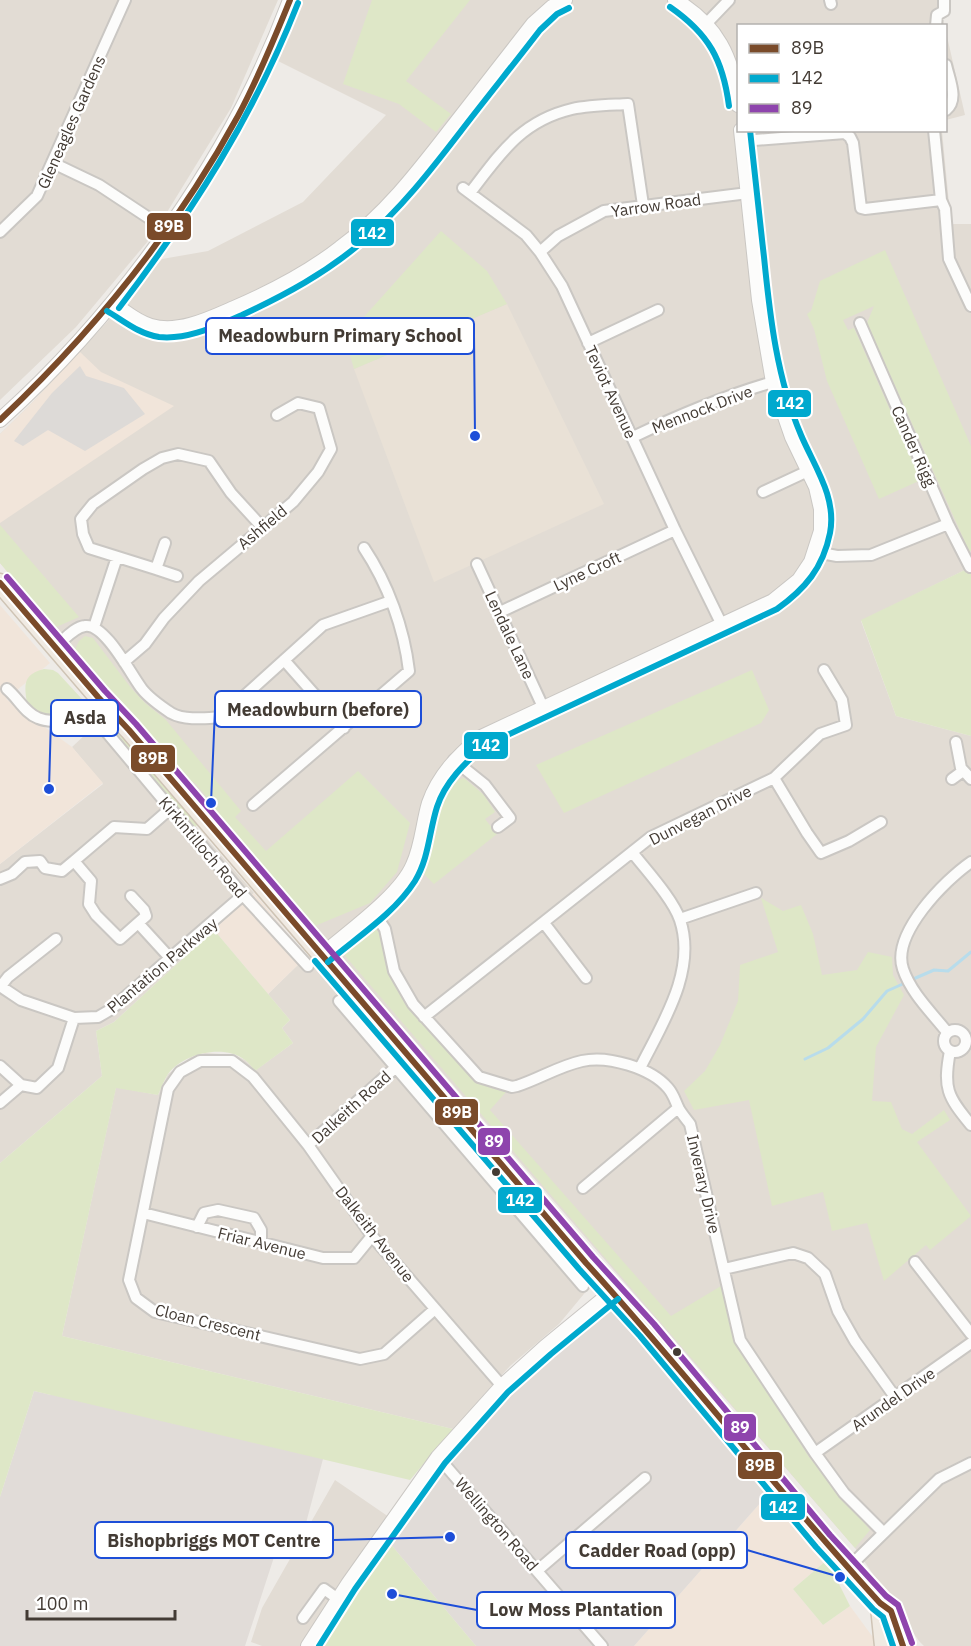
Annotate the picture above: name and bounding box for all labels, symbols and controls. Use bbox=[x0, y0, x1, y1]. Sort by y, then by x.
legend bbox=[737, 24, 947, 132]
text: 89B bbox=[791, 36, 824, 59]
street label: Gleneagles Gardens bbox=[33, 52, 109, 192]
text: 142 bbox=[791, 66, 823, 89]
text: 89 bbox=[791, 96, 813, 119]
street label: Yarrow Road bbox=[610, 189, 702, 221]
line badge: 89B bbox=[146, 212, 192, 241]
text: 89B bbox=[154, 216, 184, 236]
line badge: 142 bbox=[350, 218, 395, 247]
text: 142 bbox=[358, 223, 386, 243]
callout: Meadowburn Primary School bbox=[206, 318, 474, 354]
text: Meadowburn Primary School bbox=[218, 324, 462, 347]
street label: Teviot Avenue bbox=[581, 342, 641, 442]
street label: Mennock Drive bbox=[649, 381, 755, 437]
line badge: 142 bbox=[767, 389, 812, 418]
text: 142 bbox=[776, 393, 804, 413]
street label: Cander Rigg bbox=[887, 402, 941, 490]
street label: Ashfield bbox=[233, 500, 291, 554]
street label: Lyne Croft bbox=[550, 547, 624, 595]
street label: Lendale Lane bbox=[481, 588, 539, 682]
callout: Meadowburn (before) bbox=[215, 691, 421, 727]
text: Meadowburn (before) bbox=[227, 698, 409, 721]
callout: Asda bbox=[51, 700, 118, 736]
text: Asda bbox=[64, 706, 106, 729]
line badge: 142 bbox=[463, 731, 509, 760]
text: 142 bbox=[472, 735, 500, 755]
line badge: 89B bbox=[130, 744, 176, 773]
text: 89B bbox=[138, 748, 168, 768]
street label: Dunvegan Drive bbox=[645, 781, 755, 849]
street label: Kirkintilloch Road bbox=[155, 792, 251, 902]
street label: Plantation Parkway bbox=[103, 913, 221, 1017]
street label: Dalkeith Road bbox=[307, 1066, 395, 1148]
line badge: 89B bbox=[434, 1098, 479, 1126]
text: 89B bbox=[442, 1102, 472, 1122]
line badge: 89 bbox=[477, 1127, 511, 1156]
text: 89 bbox=[484, 1131, 504, 1151]
street label: Inverary Drive bbox=[683, 1132, 725, 1236]
unlabelled marker bbox=[490, 1166, 502, 1178]
street label: Dalkeith Avenue bbox=[331, 1182, 419, 1286]
line badge: 142 bbox=[497, 1186, 543, 1214]
text: 142 bbox=[506, 1190, 534, 1210]
street label: Friar Avenue bbox=[216, 1222, 308, 1264]
street label: Cloan Crescent bbox=[153, 1299, 263, 1345]
unlabelled marker bbox=[671, 1346, 683, 1358]
street label: Arundel Drive bbox=[847, 1363, 939, 1435]
line badge: 89 bbox=[723, 1413, 757, 1442]
text: 89 bbox=[730, 1417, 750, 1437]
line badge: 89B bbox=[737, 1451, 783, 1480]
text: 89B bbox=[745, 1455, 775, 1475]
street label: Wellington Road bbox=[451, 1473, 543, 1575]
line badge: 142 bbox=[760, 1493, 806, 1521]
text: 142 bbox=[769, 1497, 797, 1517]
callout: Bishopbriggs MOT Centre bbox=[95, 1522, 333, 1558]
text: Bishopbriggs MOT Centre bbox=[107, 1529, 321, 1552]
callout: Cadder Road (opp) bbox=[566, 1532, 747, 1568]
text: Cadder Road (opp) bbox=[578, 1539, 736, 1562]
scale bar bbox=[27, 1583, 176, 1621]
text: 100 m bbox=[36, 1592, 88, 1615]
callout: Low Moss Plantation bbox=[477, 1592, 675, 1628]
text: Low Moss Plantation bbox=[489, 1598, 663, 1621]

